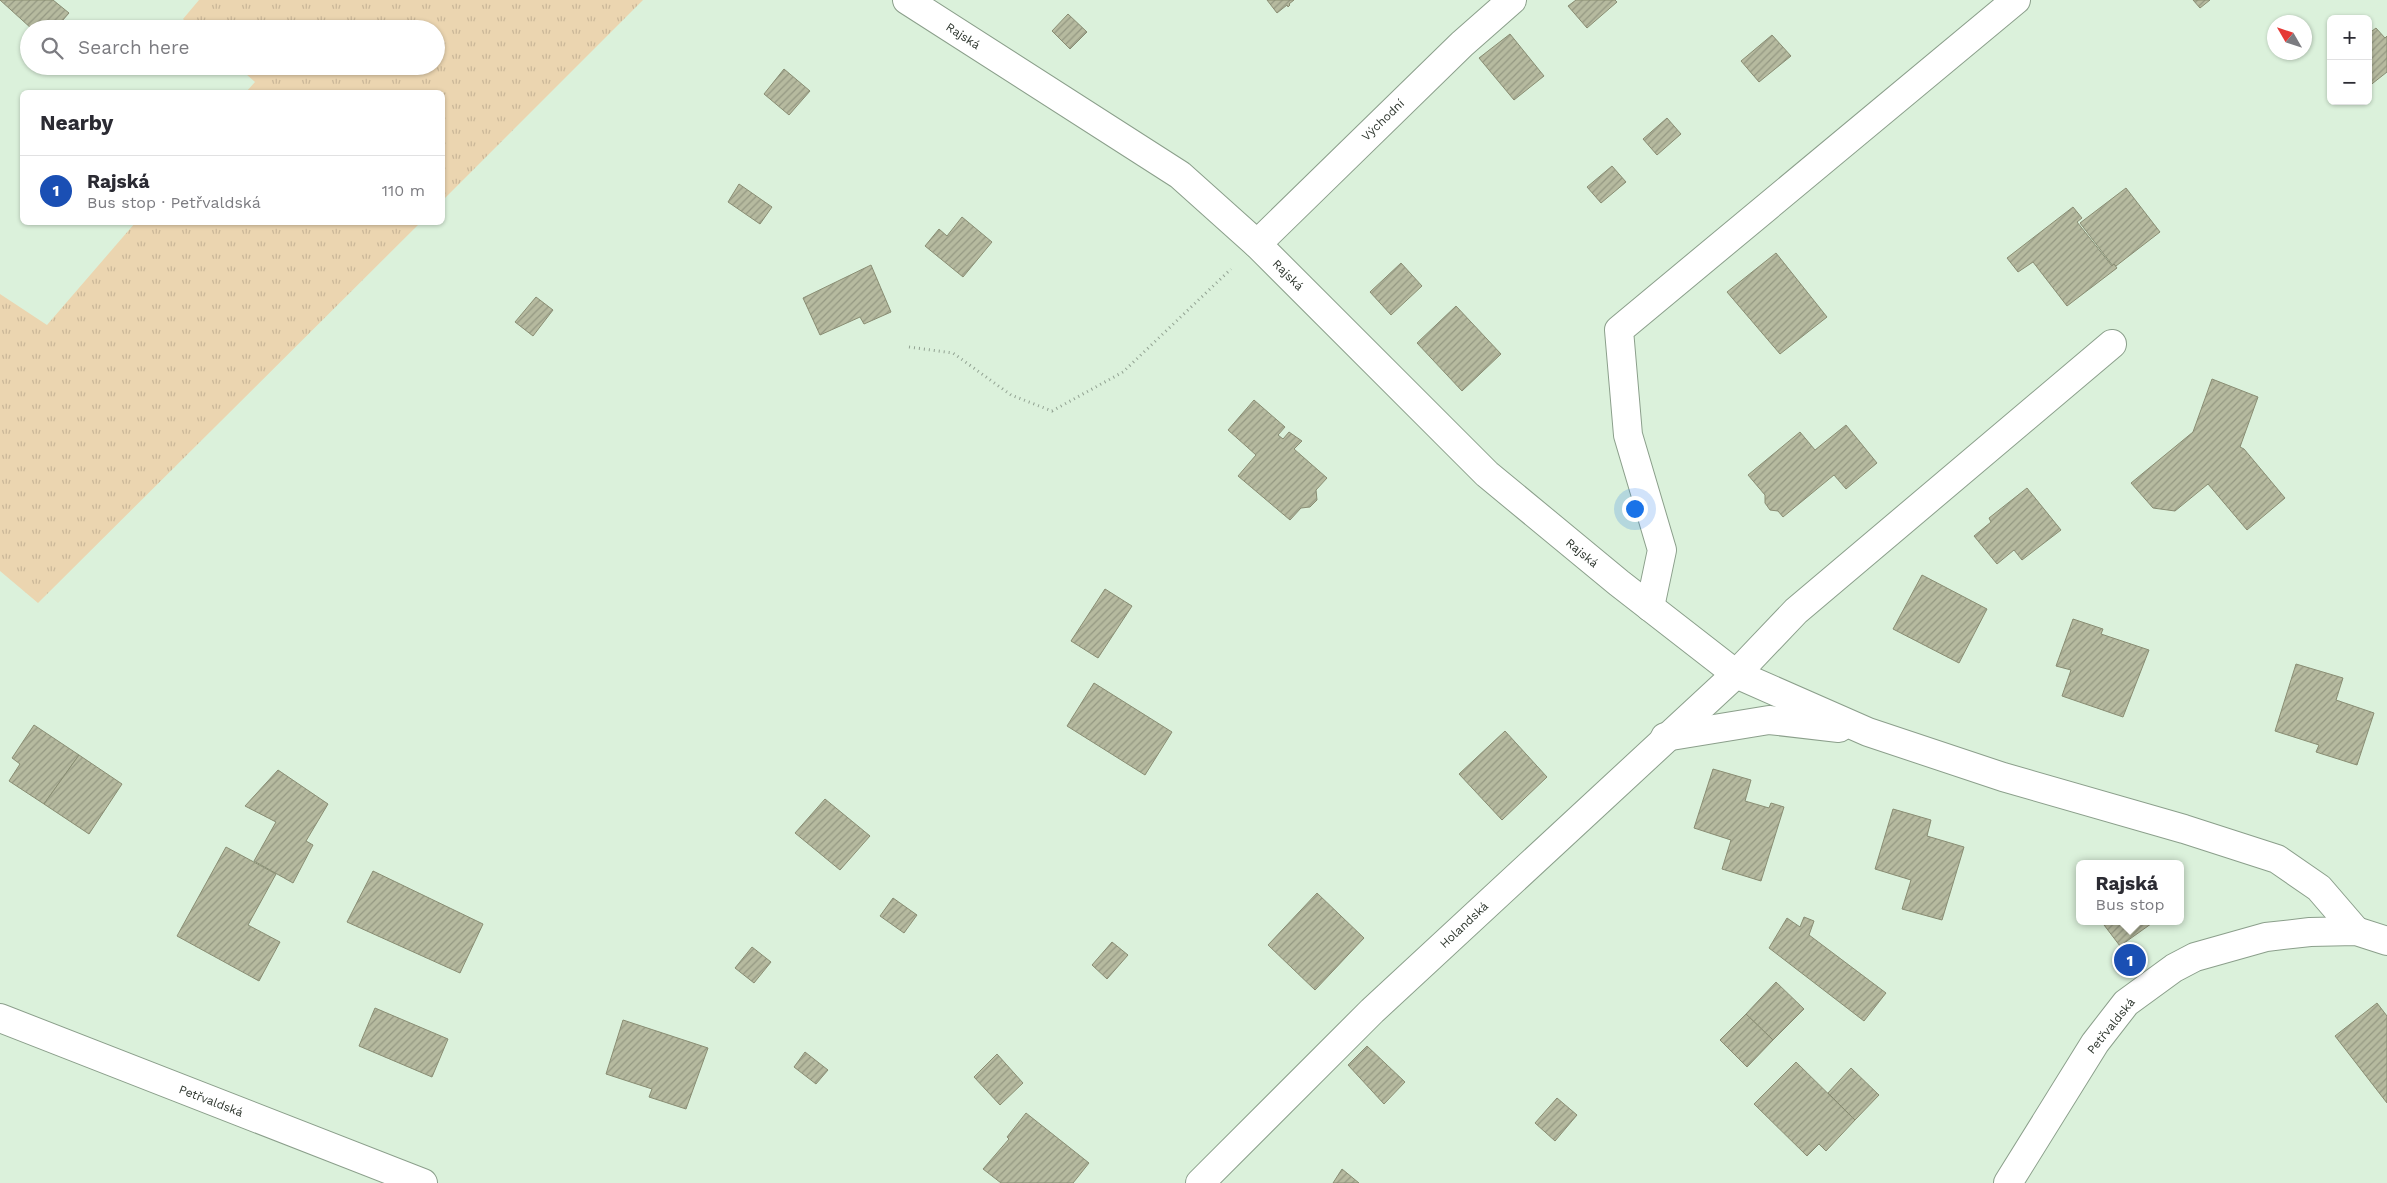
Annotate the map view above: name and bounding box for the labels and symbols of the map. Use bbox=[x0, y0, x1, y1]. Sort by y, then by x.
north arrow bbox=[2267, 15, 2312, 60]
street label: Rajská bbox=[943, 20, 983, 52]
street label: Východní bbox=[1359, 96, 1407, 144]
street label: Rajská bbox=[1270, 257, 1306, 293]
your location bbox=[1622, 496, 1648, 522]
street label: Rajská bbox=[1563, 536, 1601, 571]
street label: Holandská bbox=[1437, 899, 1491, 951]
pin: 1 bbox=[2114, 941, 2146, 979]
street label: Petřvaldská bbox=[2084, 995, 2138, 1057]
street label: Petřvaldská bbox=[177, 1082, 245, 1120]

